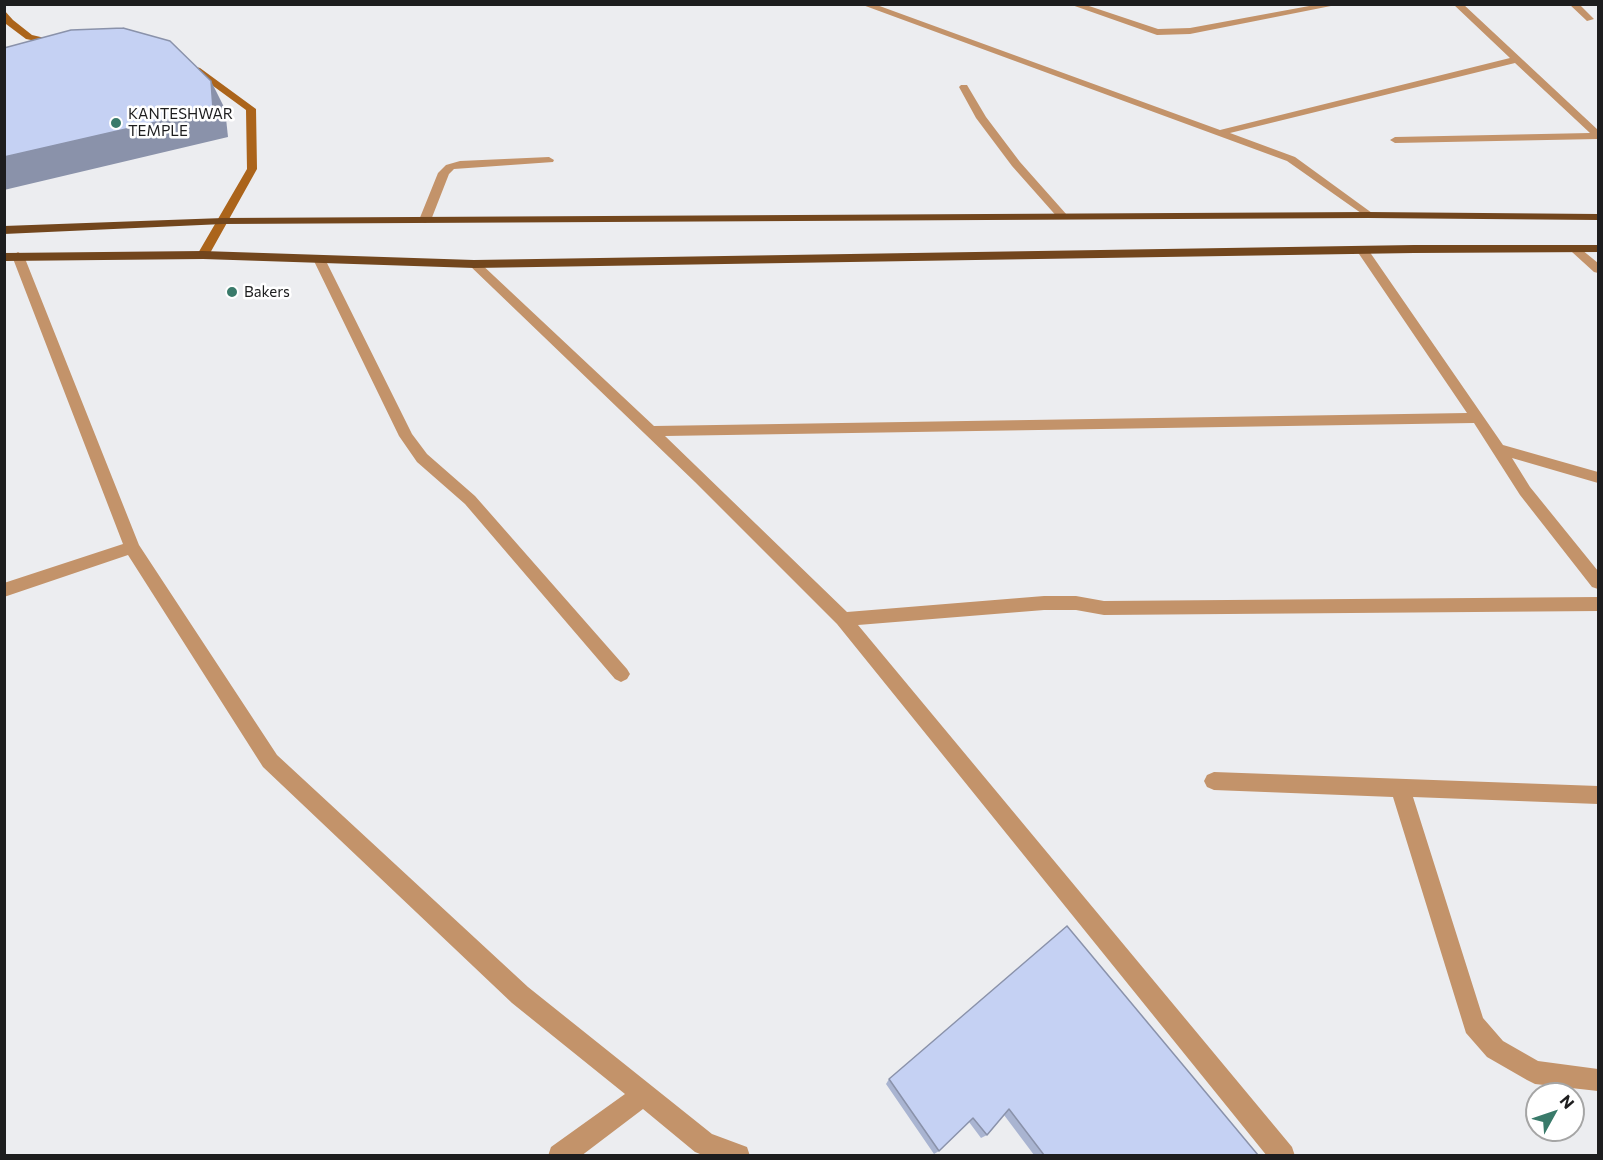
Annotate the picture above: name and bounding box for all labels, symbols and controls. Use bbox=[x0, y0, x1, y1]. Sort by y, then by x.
place label: KANTESHWAR TEMPLE bbox=[128, 105, 233, 140]
marker: KANTESHWAR TEMPLE bbox=[109, 116, 123, 130]
place label: Bakers bbox=[244, 283, 290, 301]
marker: Bakers bbox=[225, 285, 239, 299]
north arrow bbox=[1525, 1082, 1585, 1142]
text: N bbox=[1557, 1091, 1579, 1112]

